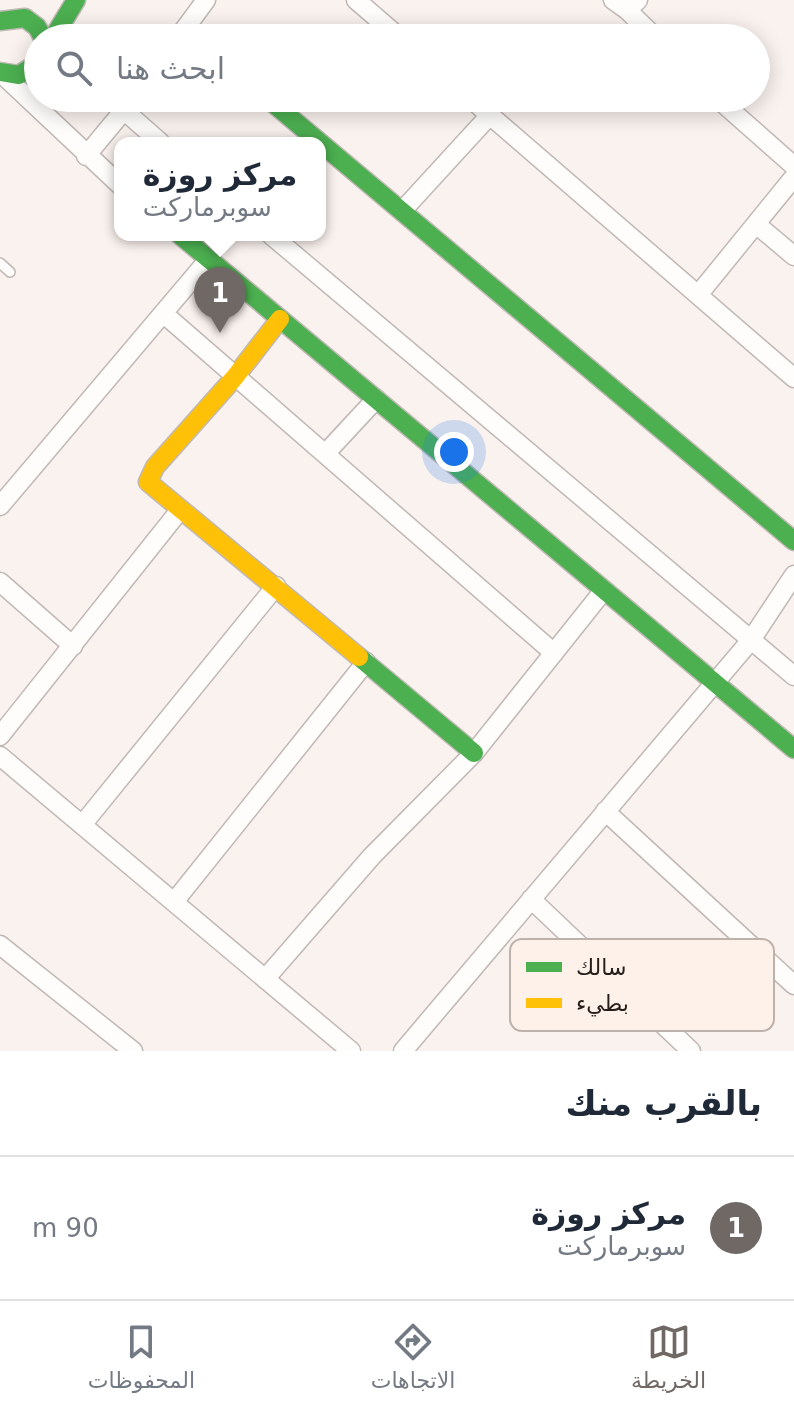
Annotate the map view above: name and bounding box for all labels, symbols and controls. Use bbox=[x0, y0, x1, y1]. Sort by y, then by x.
search box bbox=[24, 24, 770, 112]
icon: search bbox=[52, 46, 96, 90]
text: ابحث هنا bbox=[116, 51, 225, 86]
popup bbox=[114, 137, 326, 241]
text: مركز روزة bbox=[143, 157, 297, 192]
text: سوبرماركت bbox=[143, 192, 272, 222]
pin: 1 bbox=[194, 267, 246, 333]
your location bbox=[434, 432, 474, 472]
legend bbox=[510, 939, 774, 1031]
text: سالك bbox=[576, 955, 626, 980]
text: بطيء bbox=[576, 991, 629, 1017]
text: بالقرب منك bbox=[565, 1083, 762, 1123]
text: مركز روزة bbox=[531, 1196, 686, 1231]
text: 90 m bbox=[32, 1213, 99, 1243]
text: 1 bbox=[727, 1213, 745, 1243]
text: سوبرماركت bbox=[557, 1231, 686, 1261]
tab: المحفوظات bbox=[88, 1320, 195, 1393]
tab: الاتجاهات bbox=[371, 1320, 455, 1393]
tab: الخريطة bbox=[631, 1320, 706, 1393]

